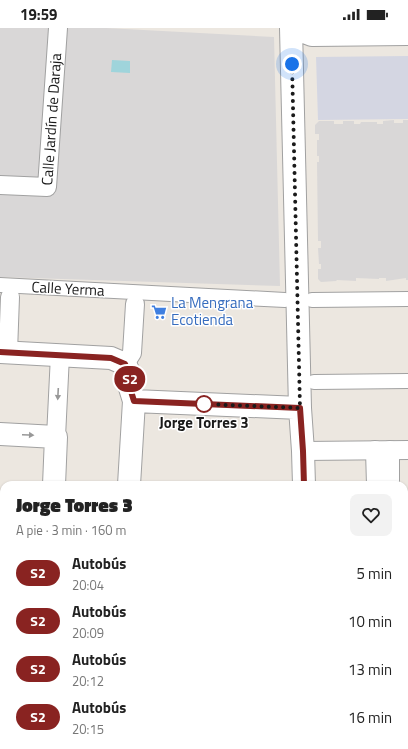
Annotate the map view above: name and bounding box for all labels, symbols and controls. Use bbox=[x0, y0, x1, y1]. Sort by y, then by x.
text: 19:59 bbox=[20, 3, 57, 26]
street label: Calle Jardín de Daraja bbox=[35, 52, 67, 186]
your location bbox=[282, 54, 302, 74]
street label: Calle Yerma bbox=[31, 275, 106, 302]
place label: La Mengrana Ecotienda bbox=[171, 291, 254, 331]
supermarket icon: La Mengrana Ecotienda bbox=[150, 303, 168, 321]
line badge: S2 bbox=[112, 366, 148, 392]
text: S2 bbox=[122, 368, 138, 389]
one-way arrow bbox=[55, 388, 62, 400]
marker: Jorge Torres 3 bbox=[195, 395, 213, 413]
place label: Jorge Torres 3 bbox=[159, 411, 249, 434]
one-way arrow bbox=[22, 432, 34, 439]
text: Jorge Torres 3 bbox=[16, 490, 133, 519]
button: heart bbox=[350, 494, 392, 536]
text: A pie · 3 min · 160 m bbox=[16, 520, 126, 540]
text: Autobús bbox=[72, 552, 126, 575]
text: S2 bbox=[30, 562, 46, 583]
text: 5 min bbox=[356, 562, 392, 585]
text: 20:04 bbox=[72, 575, 104, 595]
text: Autobús bbox=[72, 600, 126, 623]
text: S2 bbox=[30, 610, 46, 631]
text: 10 min bbox=[348, 610, 392, 633]
text: 20:09 bbox=[72, 623, 104, 643]
text: Autobús bbox=[72, 648, 126, 671]
text: S2 bbox=[30, 658, 46, 679]
text: 13 min bbox=[348, 658, 392, 681]
text: 20:12 bbox=[72, 671, 104, 691]
text: Autobús bbox=[72, 696, 126, 719]
text: S2 bbox=[30, 706, 46, 727]
text: 16 min bbox=[348, 706, 392, 729]
text: 20:15 bbox=[72, 719, 104, 739]

